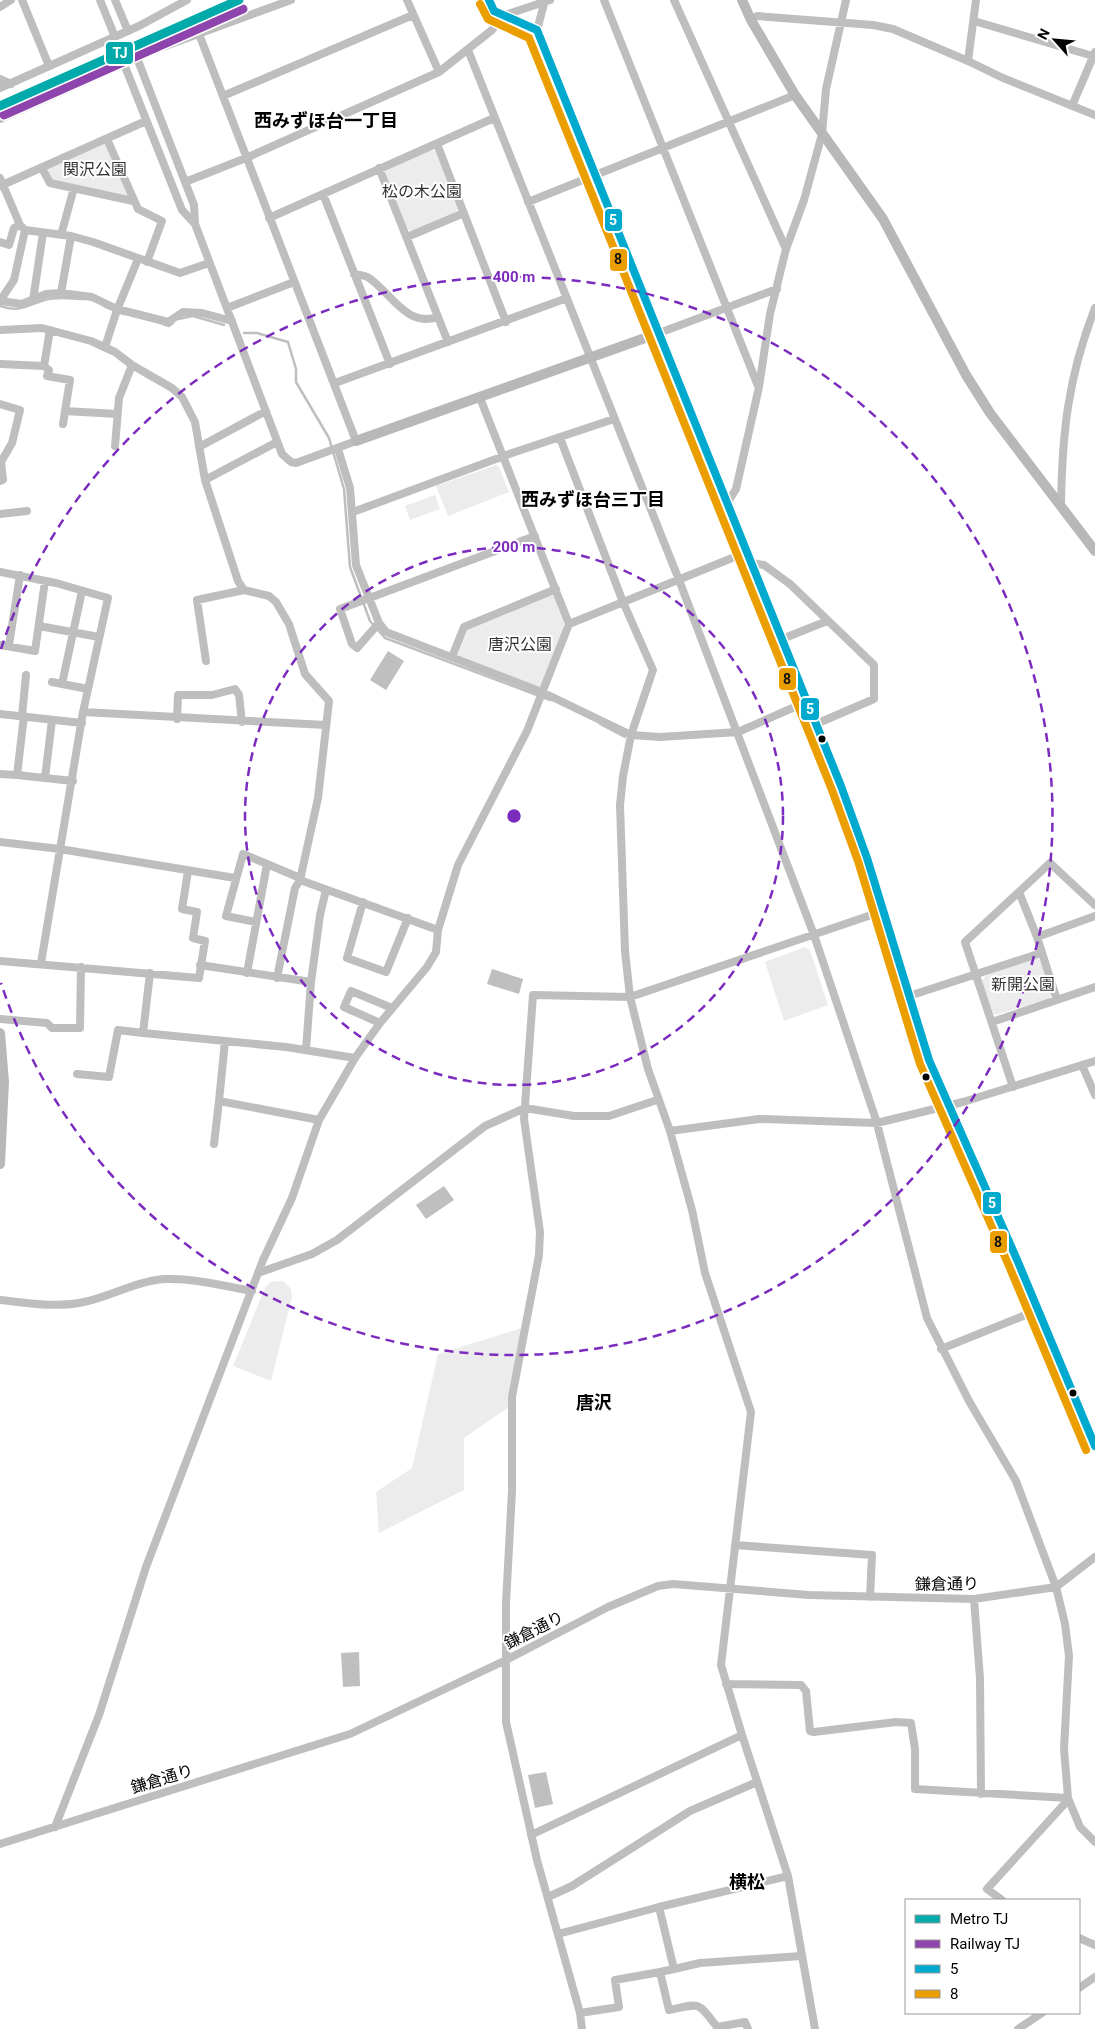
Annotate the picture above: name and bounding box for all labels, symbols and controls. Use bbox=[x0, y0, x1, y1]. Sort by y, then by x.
north arrow bbox=[1030, 15, 1080, 65]
text: N bbox=[1034, 26, 1053, 42]
line badge: TJ bbox=[105, 41, 134, 65]
text: TJ bbox=[113, 45, 127, 61]
district label: 西みずほ台一丁目 bbox=[254, 110, 398, 131]
park label: 関沢公園 bbox=[63, 160, 127, 179]
park label: 松の木公園 bbox=[382, 182, 462, 201]
line badge: 5 bbox=[604, 208, 623, 232]
text: 5 bbox=[609, 212, 617, 228]
line badge: 8 bbox=[609, 248, 628, 272]
text: 8 bbox=[614, 251, 622, 267]
text: 400 m bbox=[493, 268, 535, 286]
district label: 西みずほ台三丁目 bbox=[521, 489, 665, 510]
text: 200 m bbox=[493, 538, 535, 556]
park label: 唐沢公園 bbox=[488, 635, 552, 654]
line badge: 8 bbox=[778, 667, 797, 691]
text: 8 bbox=[783, 671, 791, 687]
line badge: 5 bbox=[800, 697, 820, 721]
text: 5 bbox=[806, 701, 814, 717]
unlabelled marker bbox=[817, 734, 827, 744]
centre of rings bbox=[505, 807, 523, 825]
park label: 新開公園 bbox=[991, 975, 1055, 994]
unlabelled marker bbox=[921, 1072, 931, 1082]
line badge: 5 bbox=[982, 1191, 1002, 1215]
text: 5 bbox=[988, 1195, 996, 1211]
line badge: 8 bbox=[989, 1230, 1008, 1254]
text: 8 bbox=[994, 1234, 1002, 1250]
unlabelled marker bbox=[1068, 1388, 1078, 1398]
district label: 唐沢 bbox=[576, 1392, 612, 1413]
street label: 鎌倉通り bbox=[915, 1574, 979, 1594]
street label: 鎌倉通り bbox=[501, 1607, 567, 1653]
street label: 鎌倉通り bbox=[129, 1761, 195, 1797]
district label: 横松 bbox=[729, 1871, 765, 1892]
legend bbox=[905, 1899, 1080, 2014]
text: Metro TJ bbox=[950, 1910, 1008, 1928]
text: Railway TJ bbox=[950, 1935, 1020, 1953]
text: 5 bbox=[950, 1960, 958, 1978]
text: 8 bbox=[950, 1985, 958, 2003]

